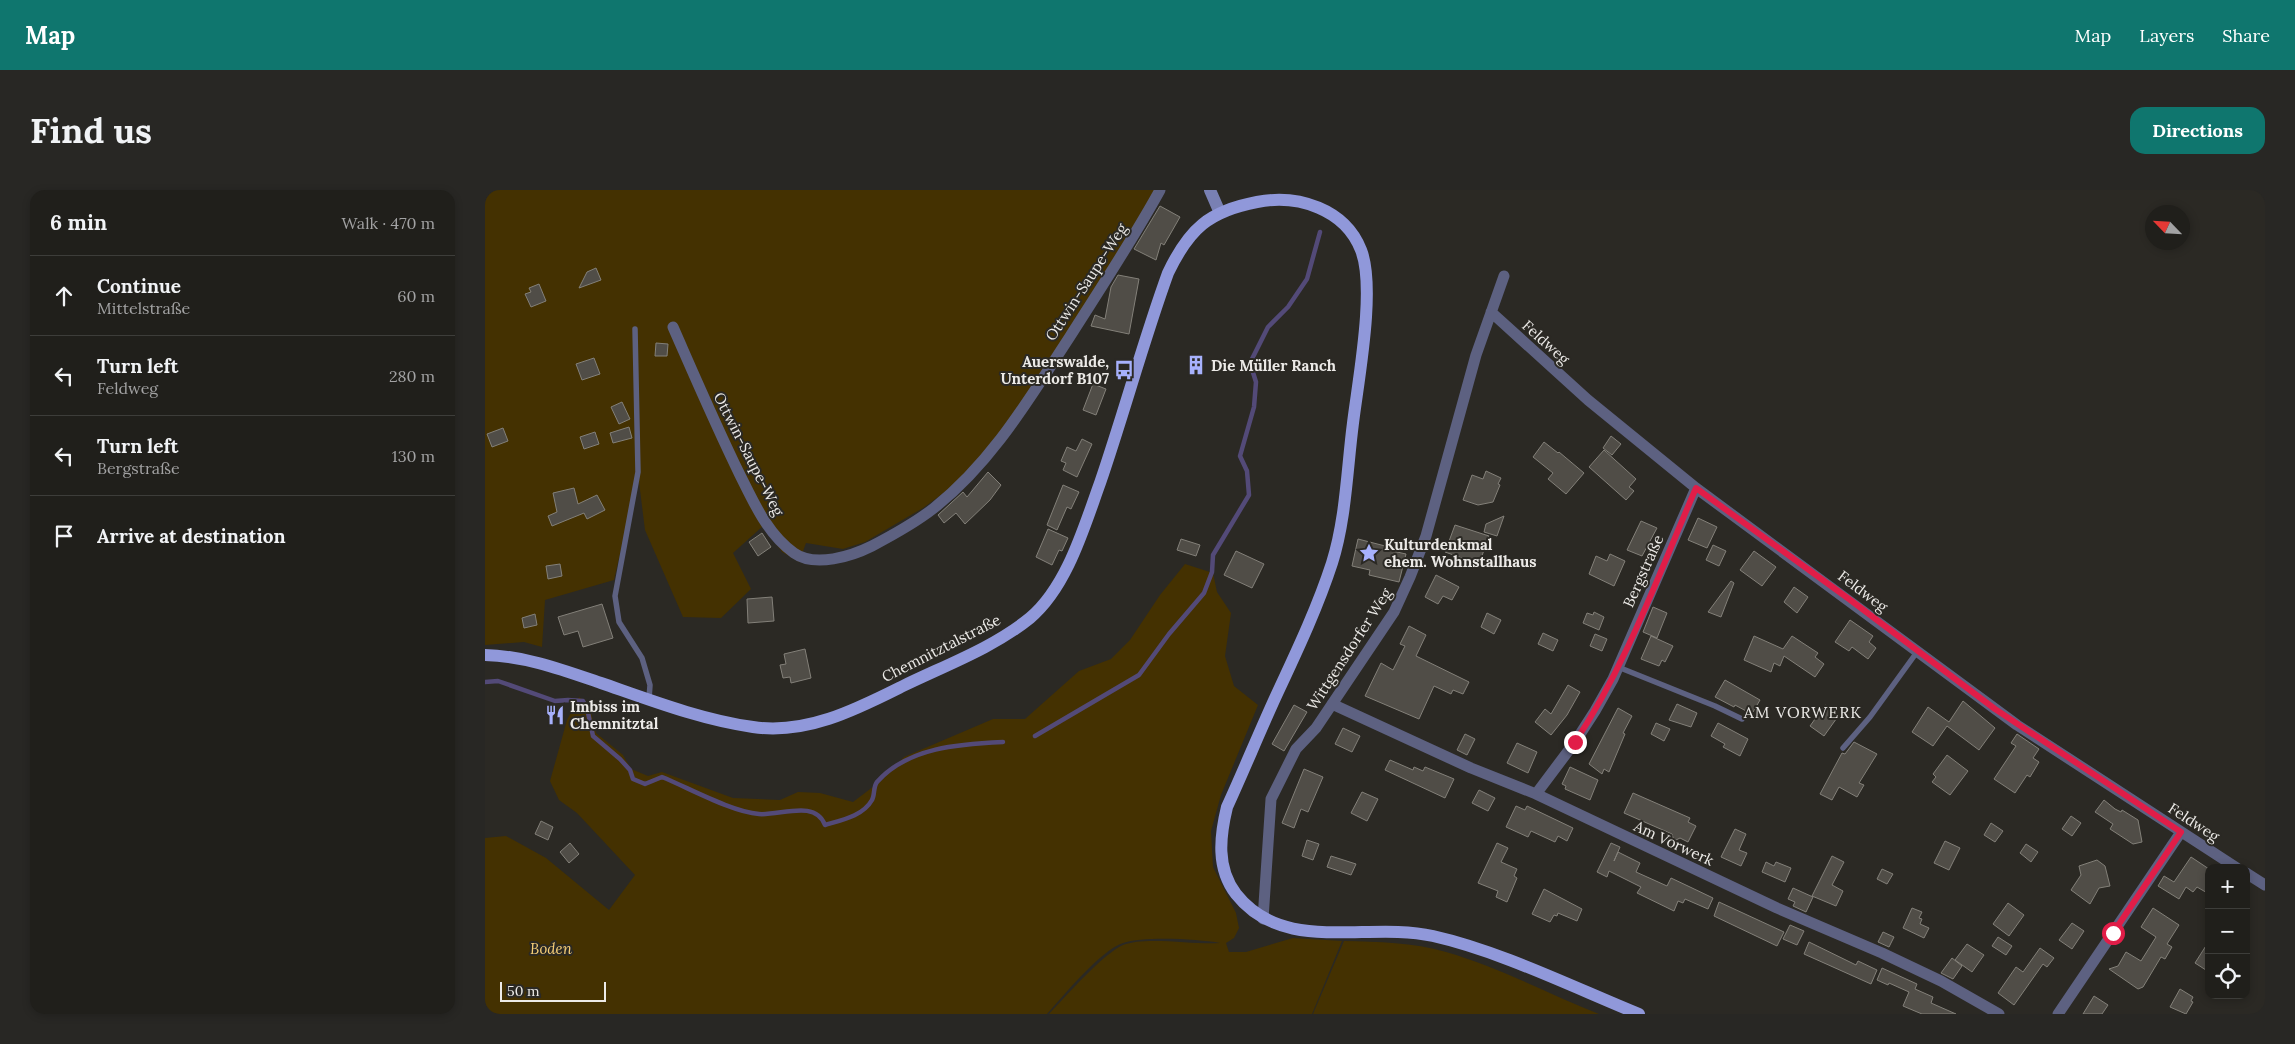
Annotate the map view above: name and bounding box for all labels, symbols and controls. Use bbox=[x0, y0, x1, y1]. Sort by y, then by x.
text: Map bbox=[25, 20, 75, 51]
text: Map bbox=[2075, 24, 2111, 47]
text: Layers bbox=[2139, 24, 2194, 47]
text: Share bbox=[2222, 24, 2270, 47]
button: Directions bbox=[2130, 107, 2265, 154]
text: Find us bbox=[30, 108, 152, 153]
north arrow bbox=[2145, 205, 2190, 250]
text: 6 min bbox=[50, 209, 107, 236]
text: Walk · 470 m bbox=[342, 213, 435, 233]
street label: Ottwin-Saupe-Weg bbox=[1041, 219, 1131, 344]
text: Continue bbox=[97, 274, 181, 298]
icon: ahead bbox=[50, 282, 78, 310]
text: 60 m bbox=[397, 286, 435, 306]
text: Mittelstraße bbox=[97, 298, 190, 318]
street label: Feldweg bbox=[1518, 316, 1574, 369]
place label: Auerswalde, Unterdorf B107 bbox=[1001, 352, 1109, 388]
text: Turn left bbox=[97, 354, 178, 378]
building icon: Die Müller Ranch bbox=[1185, 354, 1207, 376]
place label: Die Müller Ranch bbox=[1211, 356, 1337, 375]
bus stop icon: Auerswalde, Unterdorf B107 bbox=[1113, 359, 1135, 381]
icon: left bbox=[50, 362, 78, 390]
text: 280 m bbox=[389, 366, 435, 386]
text: Feldweg bbox=[97, 378, 158, 398]
street label: Ottwin-Saupe-Weg bbox=[710, 389, 789, 520]
text: Turn left bbox=[97, 434, 178, 458]
icon: left bbox=[50, 442, 78, 470]
text: 130 m bbox=[392, 446, 435, 466]
text: Bergstraße bbox=[97, 458, 180, 478]
icon: arrive bbox=[50, 522, 78, 550]
text: Arrive at destination bbox=[97, 524, 286, 548]
street label: Bergstraße bbox=[1619, 532, 1667, 610]
place label: Kulturdenkmal ehem. Wohnstallhaus bbox=[1384, 535, 1537, 571]
place icon: Kulturdenkmal ehem. Wohnstallhaus bbox=[1358, 542, 1380, 564]
street label: Feldweg bbox=[1834, 566, 1892, 616]
street label: Wittgensdorfer Weg bbox=[1302, 584, 1396, 714]
street label: Chemnitztalstraße bbox=[878, 610, 1004, 686]
place label: Imbiss im Chemnitztal bbox=[570, 697, 659, 733]
district label: AM VORWERK bbox=[1743, 702, 1862, 722]
restaurant icon: Imbiss im Chemnitztal bbox=[544, 704, 566, 726]
route end bbox=[1564, 731, 1587, 754]
street label: Feldweg bbox=[2165, 798, 2224, 846]
street label: Am Vorwerk bbox=[1630, 816, 1717, 870]
map controls bbox=[2205, 864, 2250, 999]
button: + bbox=[2205, 864, 2250, 909]
button: − bbox=[2205, 909, 2250, 954]
route start bbox=[2102, 922, 2125, 945]
park label: Boden bbox=[530, 939, 573, 958]
button: locate bbox=[2205, 954, 2250, 999]
scale bar bbox=[500, 979, 606, 1002]
text: 50 m bbox=[507, 982, 540, 1000]

